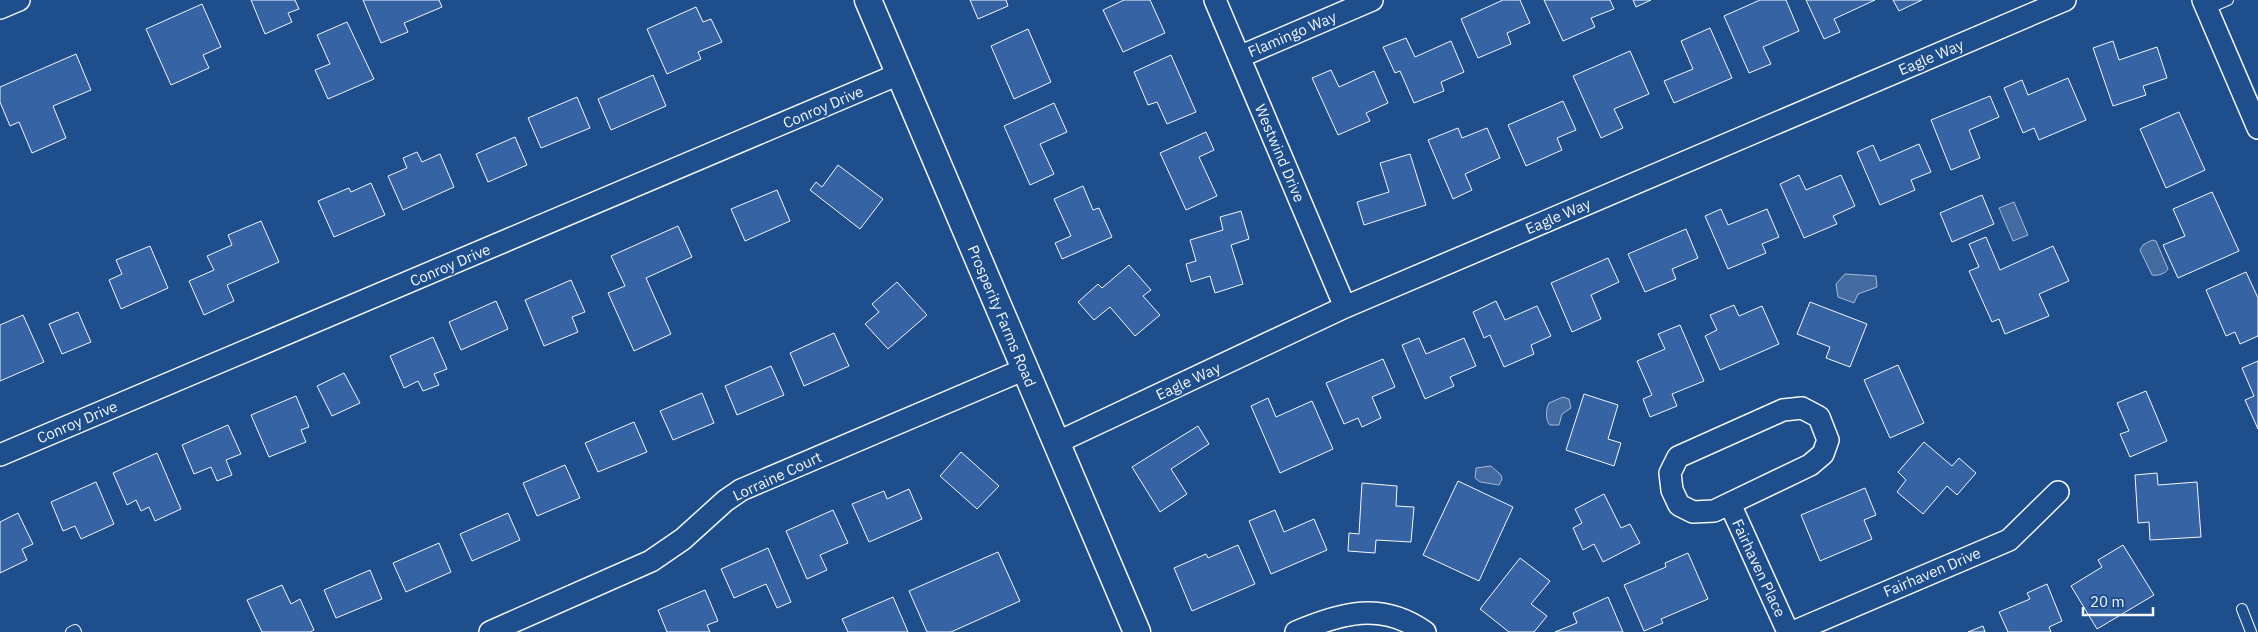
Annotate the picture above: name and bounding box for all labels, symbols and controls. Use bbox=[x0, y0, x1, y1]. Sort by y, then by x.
street label: Flamingo Way bbox=[1245, 7, 1340, 61]
street label: Eagle Way bbox=[1895, 35, 1967, 79]
street label: Conroy Drive bbox=[780, 81, 866, 133]
street label: Westwind Drive bbox=[1251, 101, 1309, 205]
street label: Eagle Way bbox=[1522, 194, 1594, 238]
street label: Conroy Drive bbox=[407, 239, 493, 291]
street label: Prosperity Farms Road bbox=[964, 242, 1040, 390]
street label: Eagle Way bbox=[1153, 358, 1224, 404]
street label: Conroy Drive bbox=[34, 396, 120, 448]
street label: Lorraine Court bbox=[730, 447, 824, 505]
street label: Fairhaven Place bbox=[1728, 516, 1790, 620]
street label: Fairhaven Drive bbox=[1880, 543, 1984, 601]
scale bar bbox=[2083, 584, 2153, 616]
text: 20 m bbox=[2090, 592, 2125, 611]

